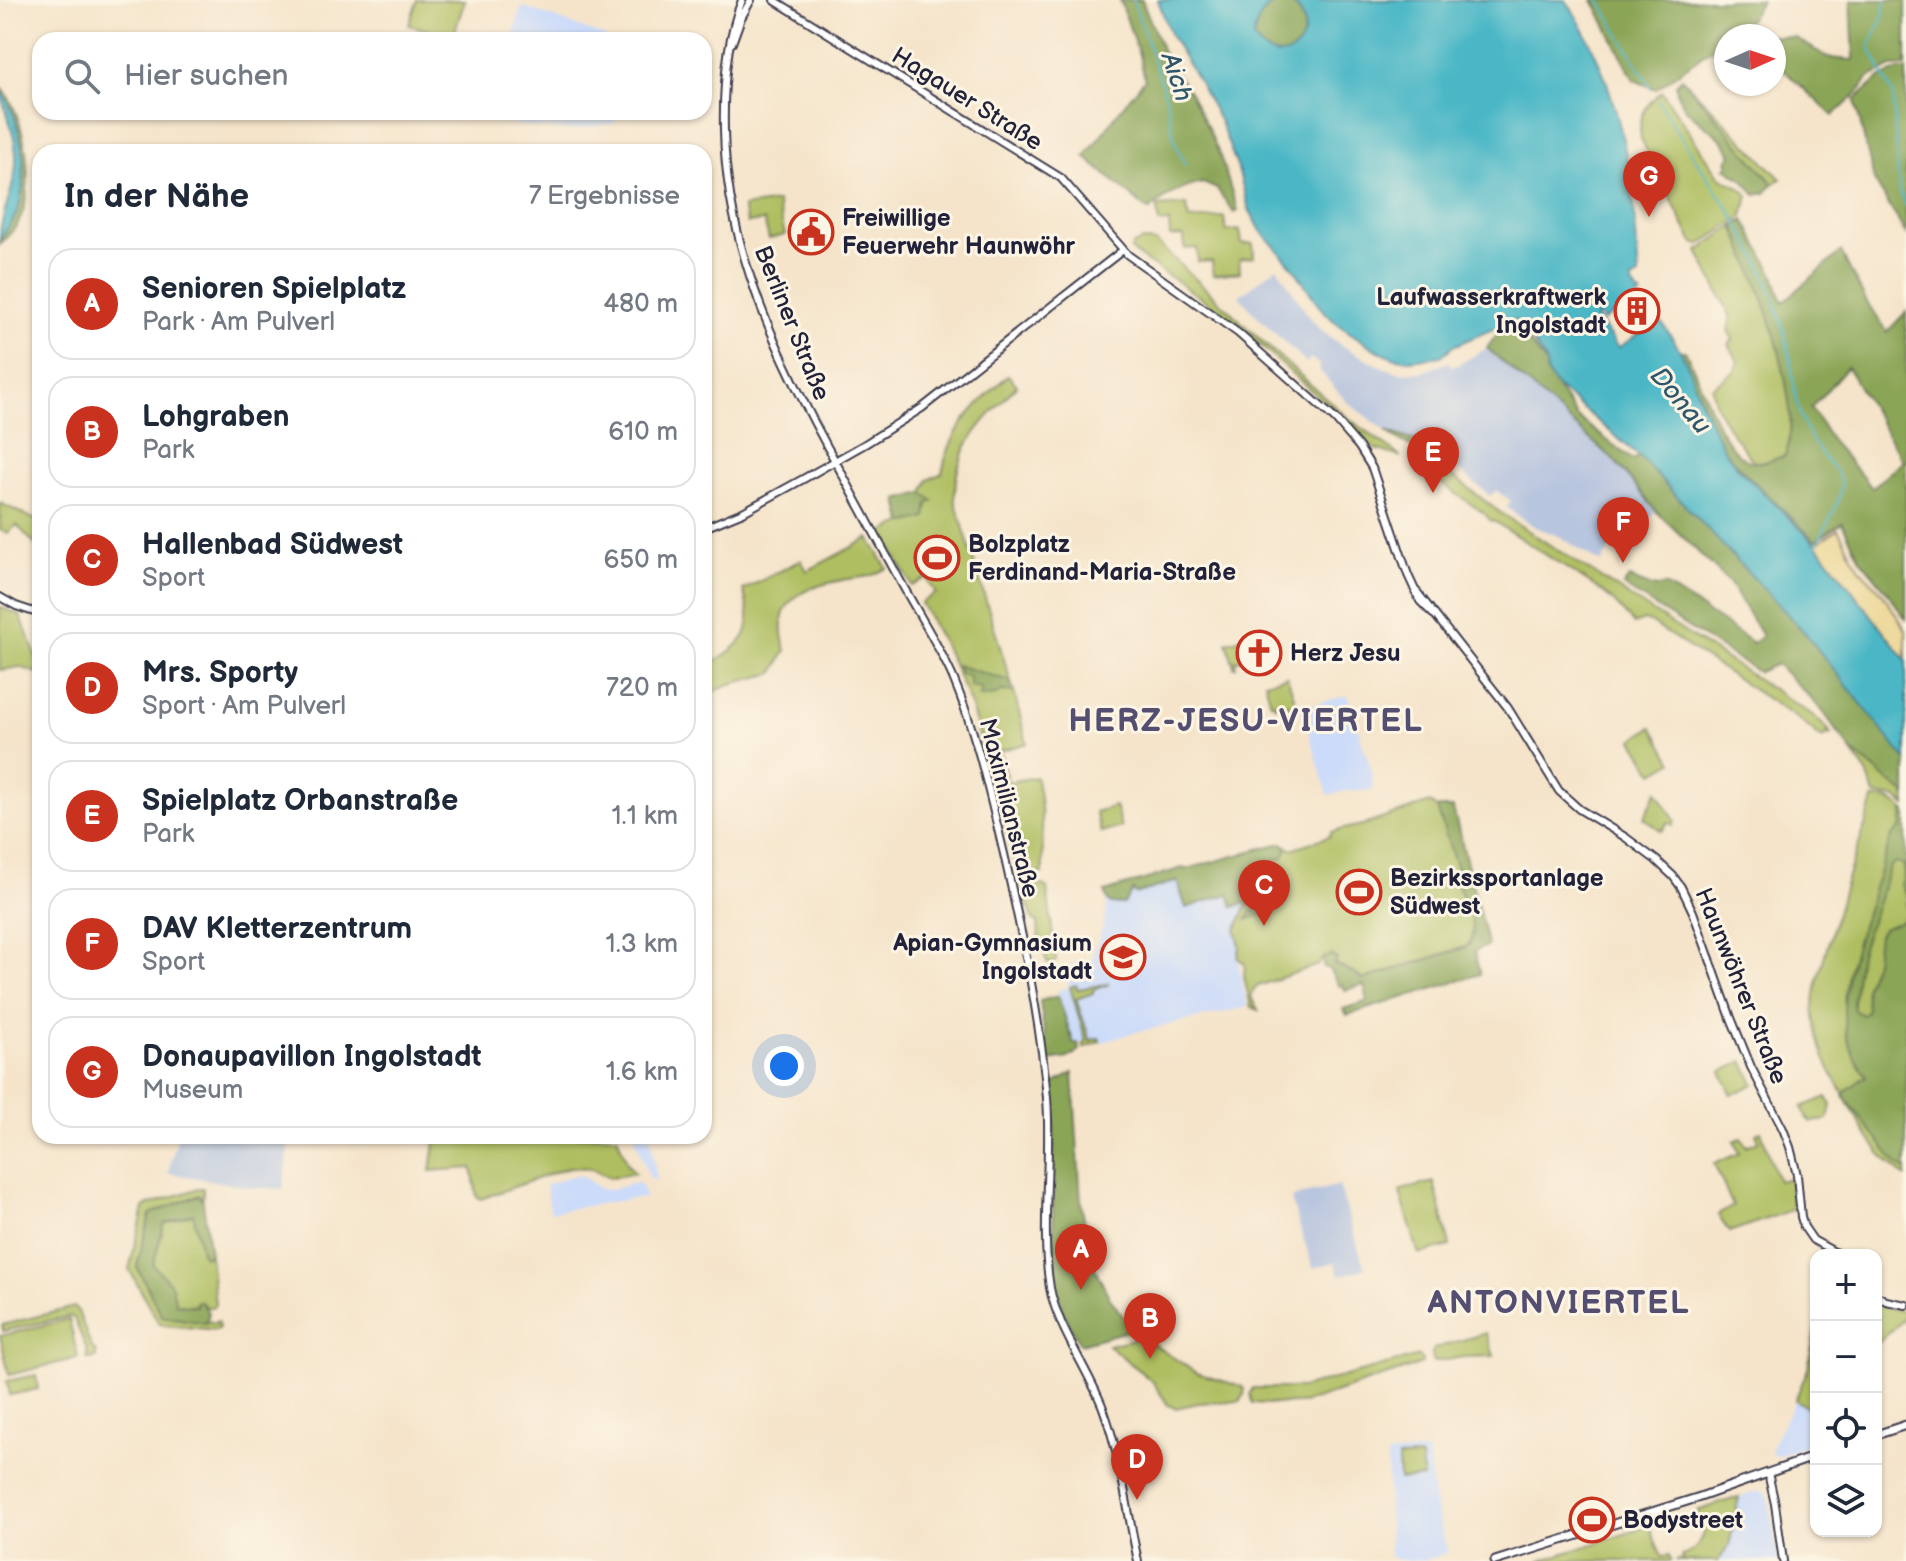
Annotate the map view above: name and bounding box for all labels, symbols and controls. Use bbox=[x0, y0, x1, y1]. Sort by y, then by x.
north arrow bbox=[1714, 24, 1786, 96]
search box bbox=[32, 32, 712, 120]
street label: Hagauer Straße bbox=[886, 41, 1048, 157]
water label: Aich bbox=[1153, 47, 1198, 105]
icon: search bbox=[60, 54, 104, 98]
text: Hier suchen bbox=[124, 58, 289, 94]
pin: G bbox=[1623, 151, 1675, 217]
text: In der Nähe bbox=[64, 176, 249, 217]
text: 7 Ergebnisse bbox=[529, 181, 680, 212]
place label: Freiwillige Feuerwehr Haunwöhr bbox=[842, 204, 1075, 261]
public building icon: Freiwillige Feuerwehr Haunwöhr bbox=[787, 208, 835, 256]
street label: Berliner Straße bbox=[748, 242, 836, 404]
text: Senioren Spielplatz bbox=[142, 271, 406, 307]
place label: Laufwasserkraftwerk Ingolstadt bbox=[1376, 283, 1606, 340]
building icon: Laufwasserkraftwerk Ingolstadt bbox=[1613, 287, 1661, 335]
text: A bbox=[84, 289, 100, 320]
text: 480 m bbox=[603, 289, 678, 320]
text: Park · Am Pulverl bbox=[142, 307, 335, 338]
water label: Donau bbox=[1643, 361, 1717, 441]
text: Lohgraben bbox=[142, 399, 289, 435]
text: B bbox=[83, 417, 101, 448]
text: 610 m bbox=[608, 417, 678, 448]
pin: E bbox=[1407, 427, 1459, 493]
text: Park bbox=[142, 435, 194, 466]
pin: F bbox=[1597, 497, 1649, 563]
text: Hallenbad Südwest bbox=[142, 527, 403, 563]
place label: Bolzplatz Ferdinand-Maria-Straße bbox=[968, 530, 1236, 587]
sports icon: Bolzplatz Ferdinand-Maria-Straße bbox=[913, 534, 961, 582]
text: C bbox=[83, 545, 101, 576]
text: 650 m bbox=[603, 545, 678, 576]
text: Sport bbox=[142, 563, 205, 594]
church icon: Herz Jesu bbox=[1235, 629, 1283, 677]
place label: Herz Jesu bbox=[1290, 639, 1400, 668]
text: Mrs. Sporty bbox=[142, 655, 298, 691]
text: D bbox=[83, 673, 101, 704]
text: 720 m bbox=[606, 673, 678, 704]
text: Sport · Am Pulverl bbox=[142, 691, 346, 722]
district label: HERZ-JESU-VIERTEL bbox=[1068, 702, 1424, 741]
street label: Maximilianstraße bbox=[973, 716, 1045, 900]
text: Spielplatz Orbanstraße bbox=[142, 783, 458, 819]
text: E bbox=[84, 801, 100, 832]
text: 1.1 km bbox=[612, 801, 678, 832]
text: Park bbox=[142, 819, 194, 850]
pin: C bbox=[1238, 860, 1290, 926]
place label: Bezirkssportanlage Südwest bbox=[1390, 864, 1604, 921]
sports icon: Bezirkssportanlage Südwest bbox=[1335, 868, 1383, 916]
street label: Haunwöhrer Straße bbox=[1688, 884, 1794, 1088]
text: DAV Kletterzentrum bbox=[142, 911, 412, 947]
text: F bbox=[84, 929, 100, 960]
text: 1.3 km bbox=[606, 929, 678, 960]
place label: Apian-Gymnasium Ingolstadt bbox=[892, 929, 1092, 986]
school or university icon: Apian-Gymnasium Ingolstadt bbox=[1099, 933, 1147, 981]
text: Sport bbox=[142, 947, 205, 978]
text: Donaupavillon Ingolstadt bbox=[142, 1039, 482, 1075]
your location bbox=[764, 1046, 804, 1086]
text: G bbox=[82, 1057, 102, 1088]
text: 1.6 km bbox=[606, 1057, 678, 1088]
text: Museum bbox=[142, 1075, 243, 1106]
pin: A bbox=[1055, 1224, 1107, 1290]
map controls bbox=[1810, 1249, 1882, 1537]
button: + bbox=[1810, 1249, 1882, 1321]
district label: ANTONVIERTEL bbox=[1426, 1284, 1691, 1323]
pin: B bbox=[1124, 1293, 1176, 1359]
button: − bbox=[1810, 1321, 1882, 1393]
button: locate bbox=[1810, 1393, 1882, 1465]
pin: D bbox=[1111, 1434, 1163, 1500]
button: layers bbox=[1810, 1465, 1882, 1537]
sports icon: Bodystreet bbox=[1568, 1496, 1616, 1544]
place label: Bodystreet bbox=[1623, 1506, 1743, 1535]

